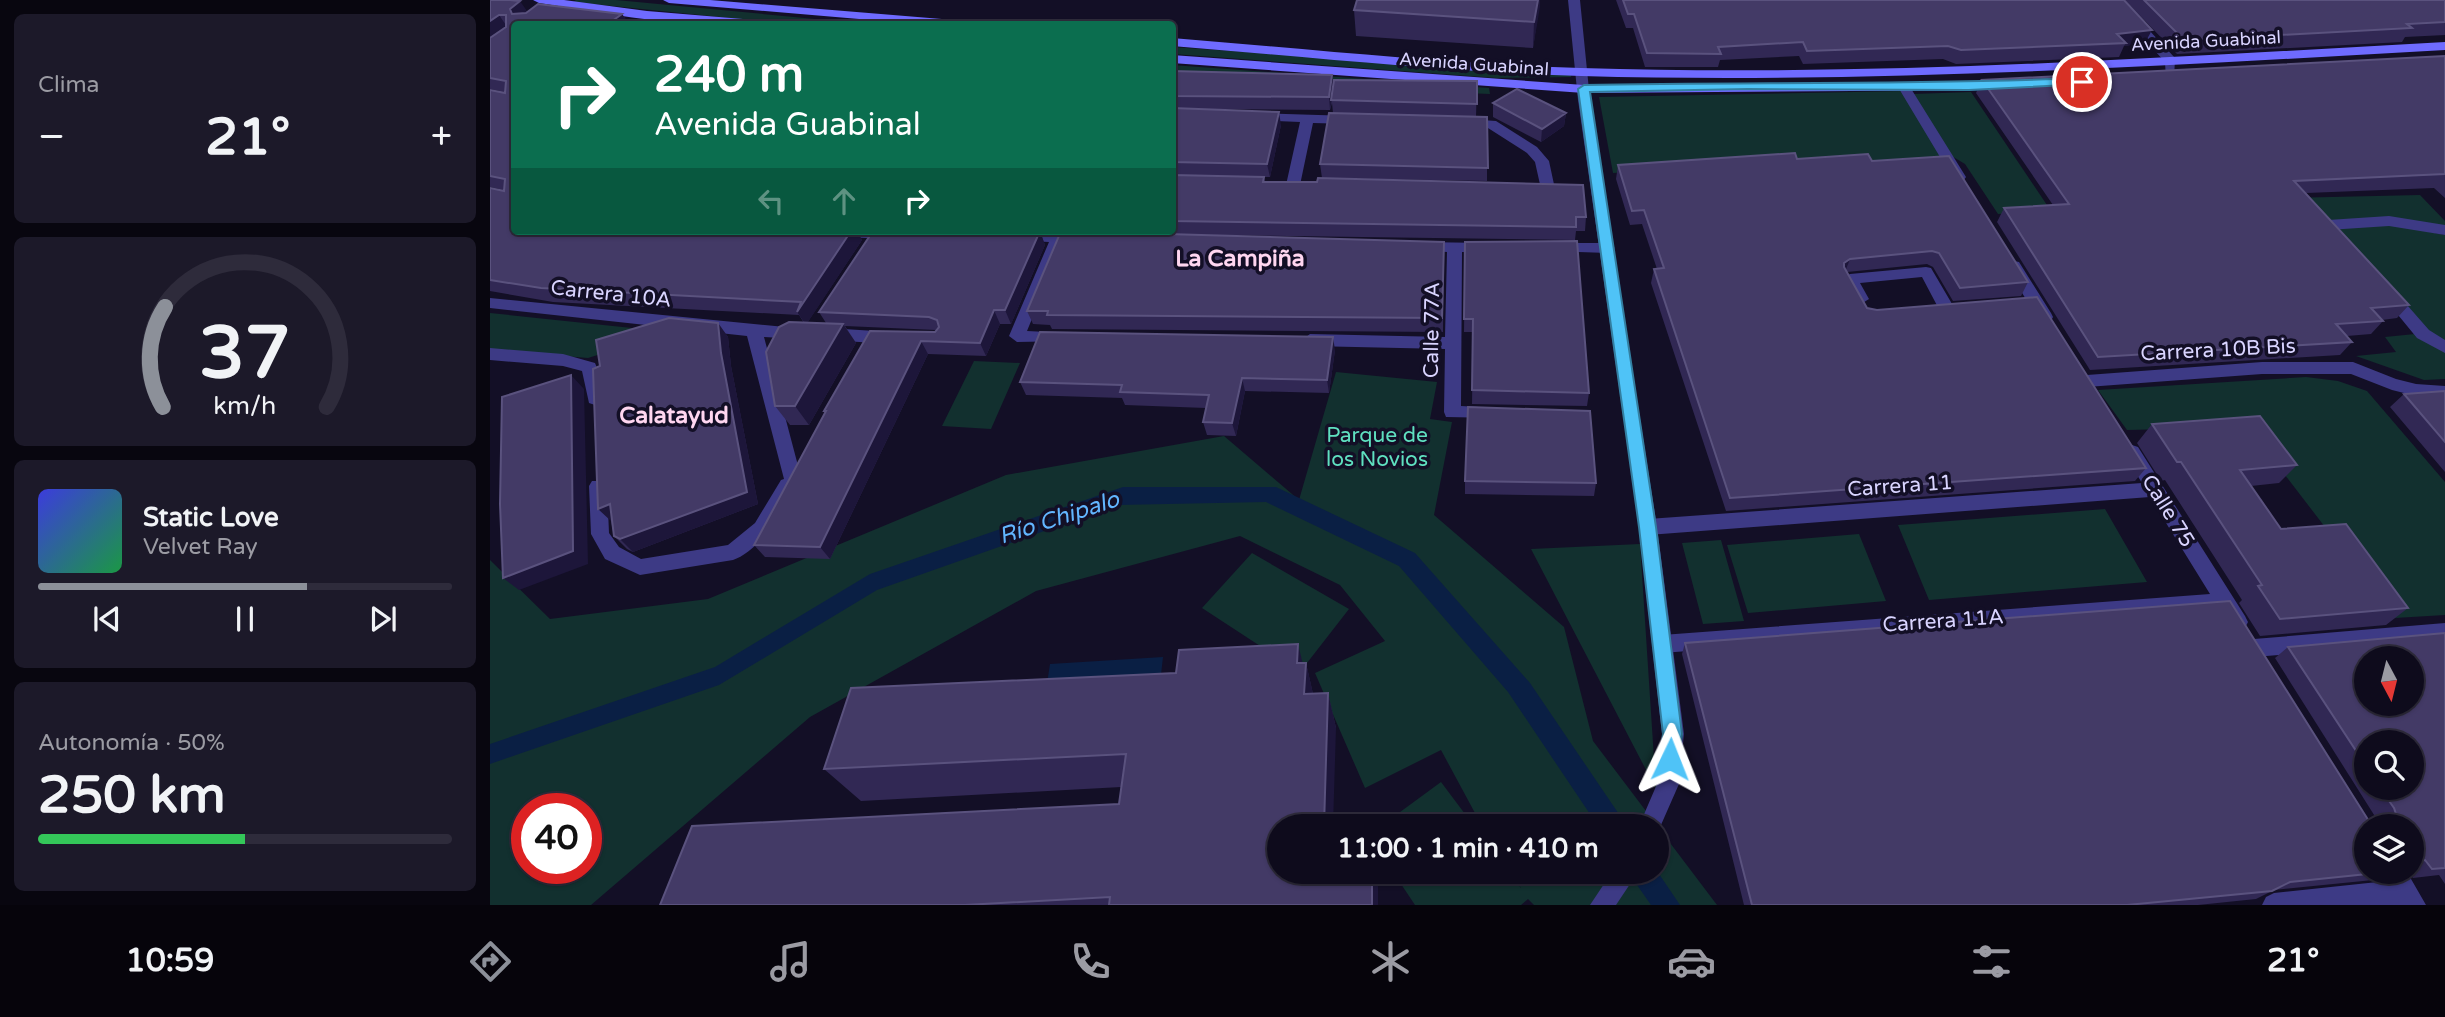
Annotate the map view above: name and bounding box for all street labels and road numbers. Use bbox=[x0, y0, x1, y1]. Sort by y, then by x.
street label: Avenida Guabinal bbox=[2130, 26, 2282, 56]
street label: Avenida Guabinal bbox=[1398, 48, 1550, 80]
street label: Carrera 10A bbox=[549, 275, 673, 313]
street label: Calle 77A bbox=[1419, 282, 1445, 378]
street label: Carrera 10B Bis bbox=[2140, 333, 2296, 367]
street label: Carrera 11 bbox=[1846, 470, 1954, 502]
street label: Calle 75 bbox=[2136, 470, 2200, 552]
street label: Carrera 11A bbox=[1882, 604, 2004, 638]

